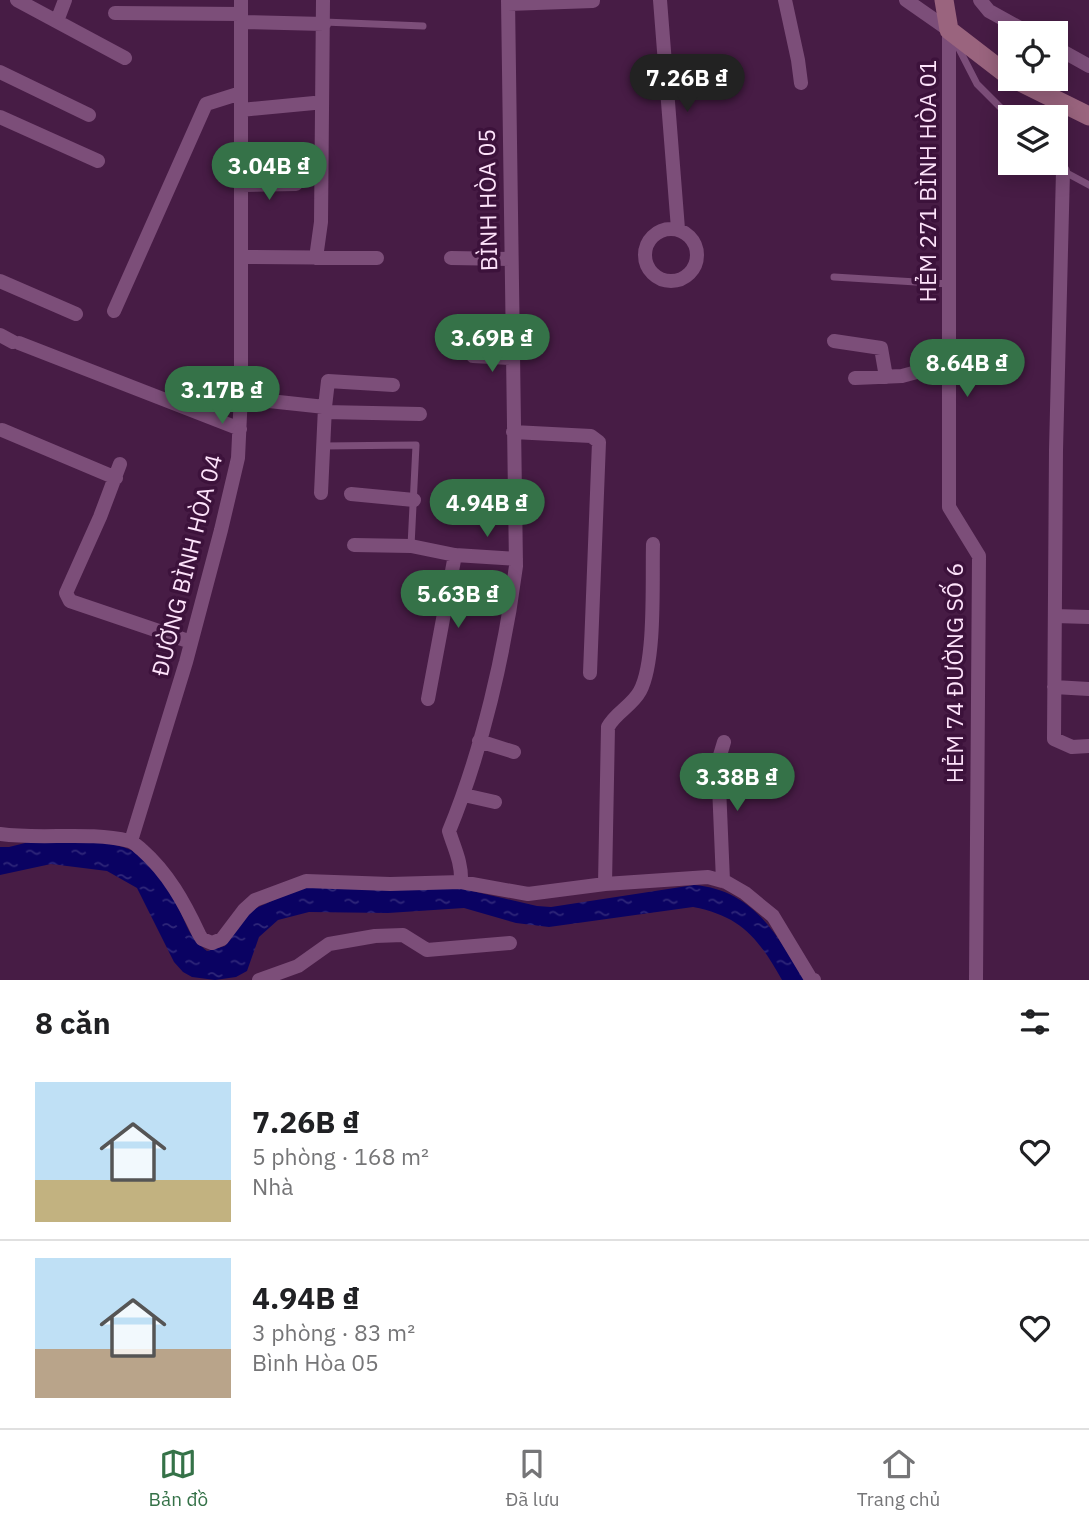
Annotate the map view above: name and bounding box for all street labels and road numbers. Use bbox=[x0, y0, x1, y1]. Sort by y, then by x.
street label: HẺM 271 BÌNH HÒA 01 bbox=[912, 60, 942, 302]
street label: BÌNH HÒA 05 bbox=[471, 129, 503, 271]
street label: ĐƯỜNG BÌNH HÒA 04 bbox=[144, 451, 228, 679]
street label: HẺM 74 ĐƯỜNG SỐ 6 bbox=[938, 563, 969, 783]

